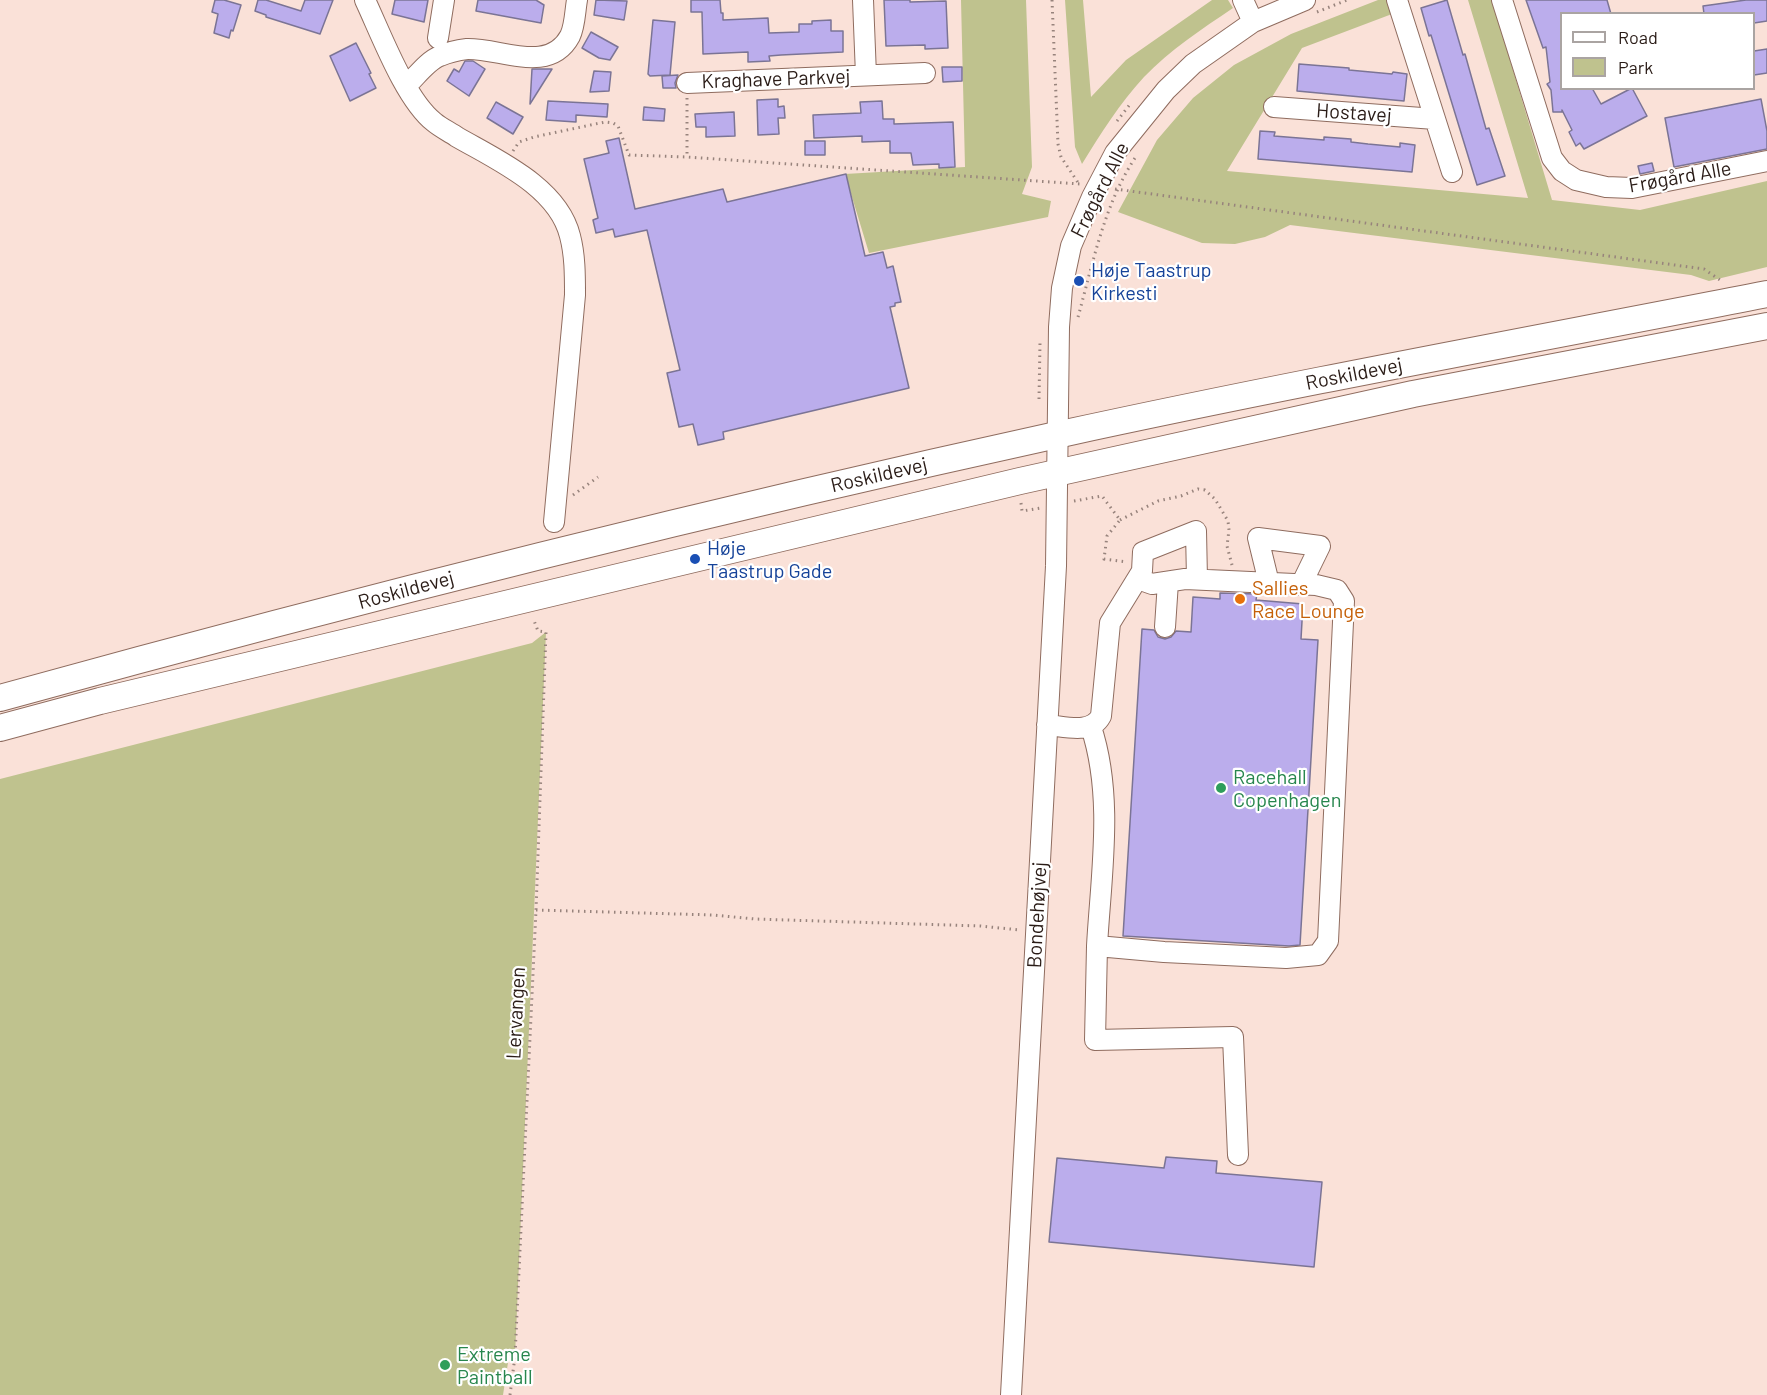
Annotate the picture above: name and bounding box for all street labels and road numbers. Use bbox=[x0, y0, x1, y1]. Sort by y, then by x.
street label: Kraghave Parkvej bbox=[701, 64, 851, 94]
street label: Hostavej bbox=[1315, 98, 1393, 128]
street label: Frøgård Alle bbox=[1066, 138, 1134, 242]
street label: Frøgård Alle bbox=[1627, 156, 1733, 198]
street label: Roskildevej bbox=[1303, 353, 1405, 395]
street label: Roskildevej bbox=[828, 452, 930, 498]
street label: Roskildevej bbox=[355, 566, 457, 614]
street label: Bondehøjvej bbox=[1022, 861, 1052, 969]
street label: Lervangen bbox=[502, 966, 530, 1060]

